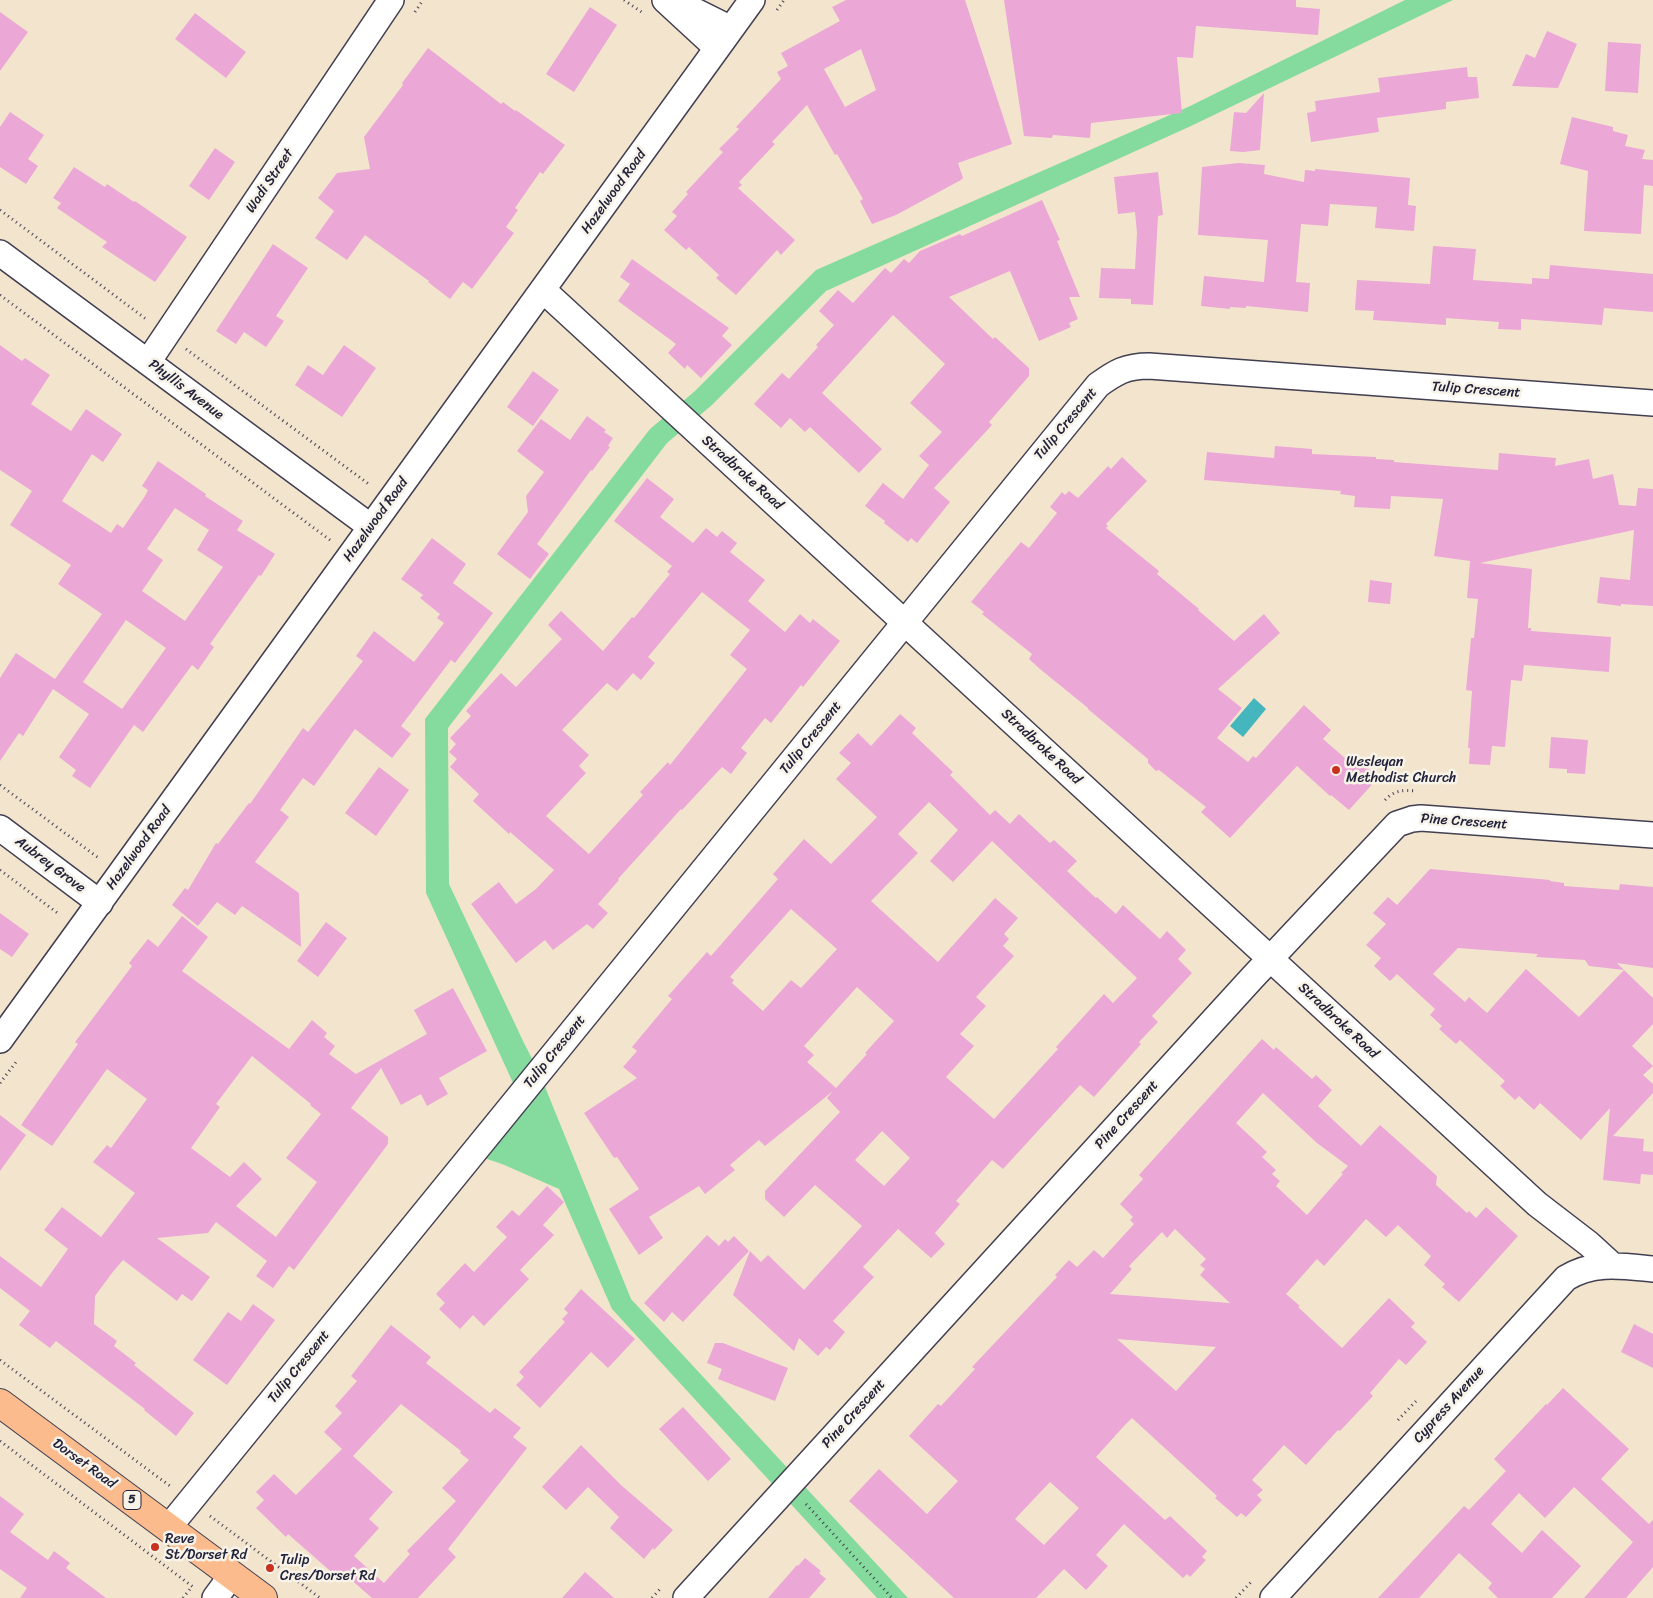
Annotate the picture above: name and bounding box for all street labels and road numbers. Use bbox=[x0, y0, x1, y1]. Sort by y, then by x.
street label: Wadi Street bbox=[243, 146, 297, 216]
street label: Hazelwood Road bbox=[578, 147, 650, 237]
street label: Phyllis Avenue bbox=[145, 356, 227, 424]
street label: Tulip Crescent bbox=[1431, 379, 1521, 401]
street label: Tulip Crescent bbox=[1031, 385, 1101, 463]
street label: Stradbroke Road bbox=[698, 432, 786, 514]
street label: Hazelwood Road bbox=[340, 475, 412, 565]
street label: Tulip Crescent bbox=[777, 698, 845, 778]
street label: Stradbroke Road bbox=[997, 706, 1085, 788]
street label: Hazelwood Road bbox=[103, 803, 175, 893]
street label: Pine Crescent bbox=[1420, 811, 1508, 833]
street label: Aubrey Grove bbox=[12, 833, 88, 897]
street label: Stradbroke Road bbox=[1294, 980, 1382, 1062]
street label: Tulip Crescent bbox=[521, 1012, 589, 1092]
street label: Pine Crescent bbox=[1092, 1077, 1162, 1153]
street label: Tulip Crescent bbox=[265, 1327, 333, 1407]
street label: Cypress Avenue bbox=[1410, 1363, 1488, 1447]
street label: Pine Crescent bbox=[819, 1376, 889, 1452]
street label: Dorset Road bbox=[49, 1435, 119, 1493]
road number: 5 bbox=[123, 1490, 141, 1510]

